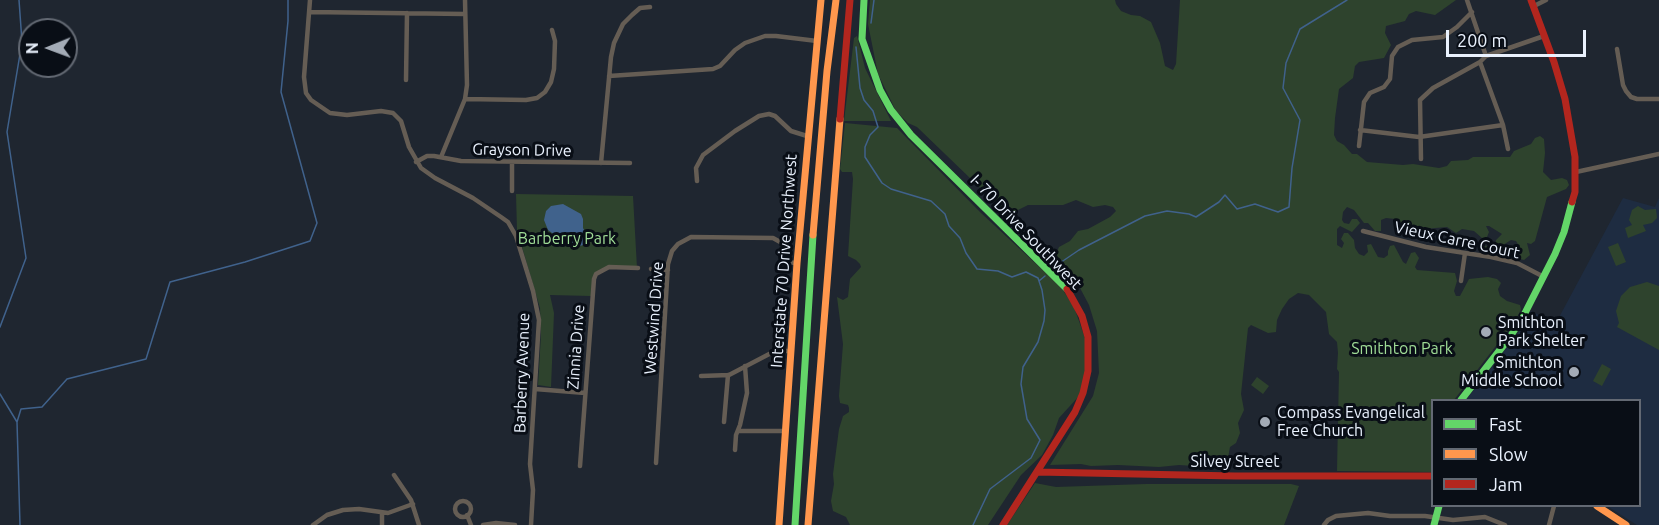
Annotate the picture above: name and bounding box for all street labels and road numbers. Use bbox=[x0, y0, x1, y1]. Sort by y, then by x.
street label: Grayson Drive bbox=[472, 140, 572, 160]
street label: Interstate 70 Drive Northwest bbox=[767, 153, 801, 369]
street label: I- 70 Drive Southwest bbox=[966, 171, 1086, 293]
street label: Vieux Carre Court bbox=[1393, 217, 1521, 263]
street label: Westwind Drive bbox=[640, 261, 668, 375]
street label: Zinnia Drive bbox=[563, 304, 589, 390]
street label: Barberry Avenue bbox=[510, 313, 534, 433]
street label: Silvey Street bbox=[1190, 452, 1280, 472]

